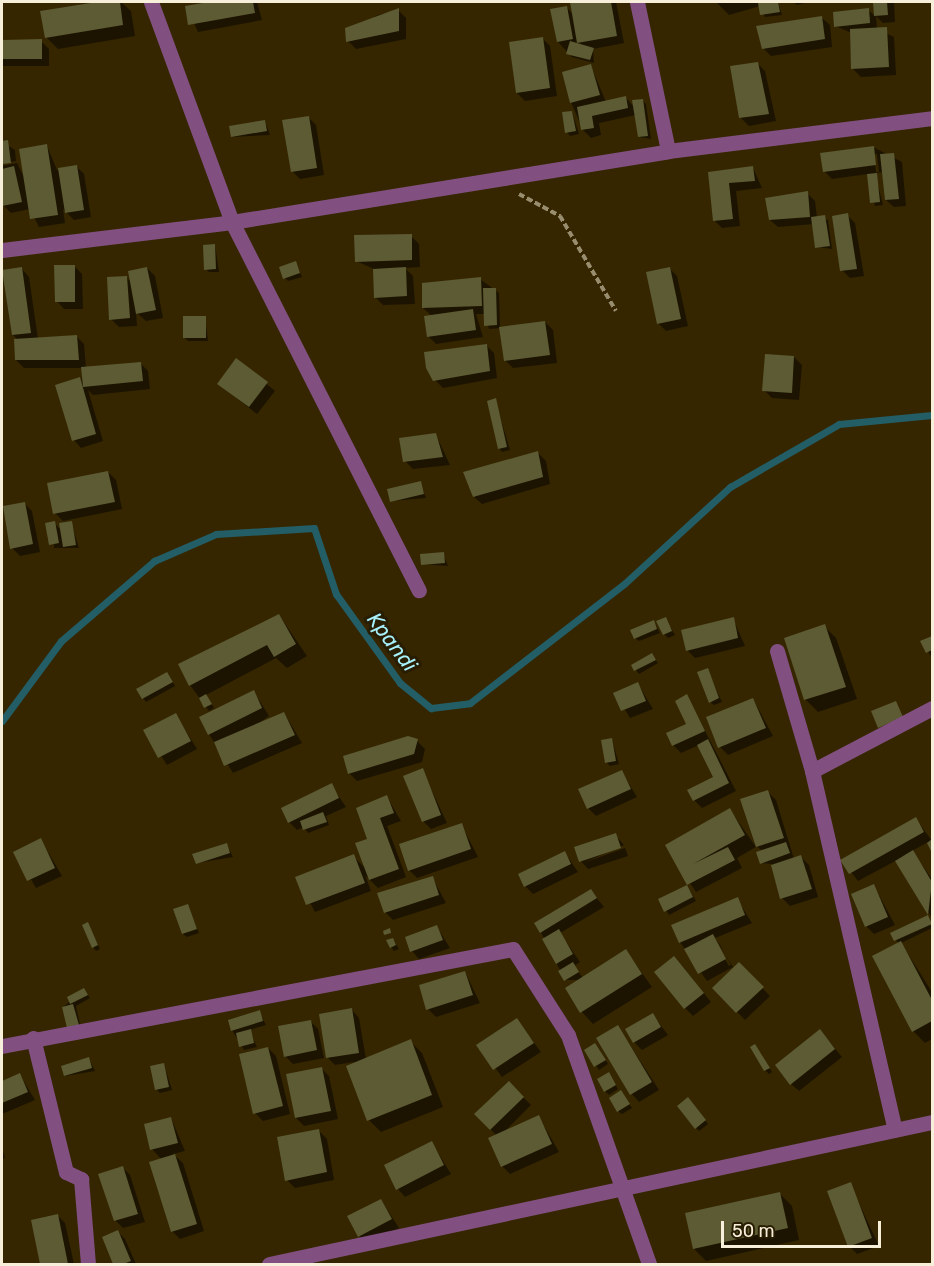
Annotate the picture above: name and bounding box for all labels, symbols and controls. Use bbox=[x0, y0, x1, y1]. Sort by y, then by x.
water label: Kpandi bbox=[362, 607, 422, 677]
scale bar bbox=[724, 1209, 884, 1247]
text: 50 m bbox=[732, 1220, 775, 1242]

